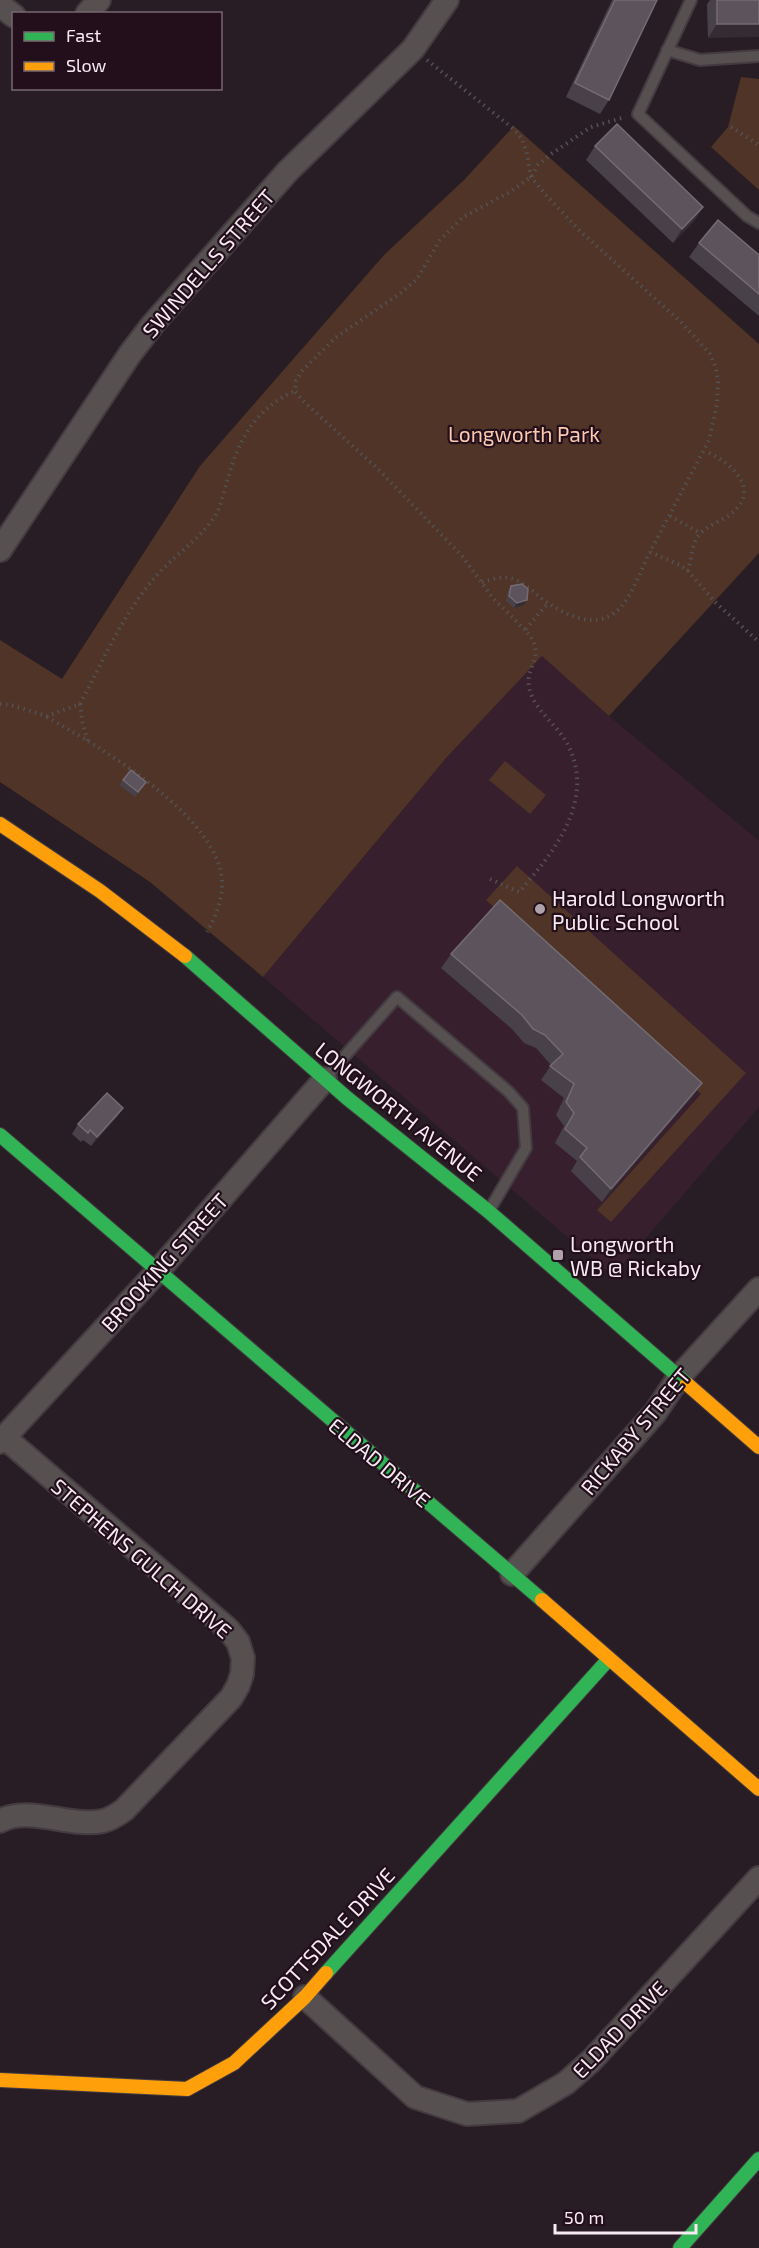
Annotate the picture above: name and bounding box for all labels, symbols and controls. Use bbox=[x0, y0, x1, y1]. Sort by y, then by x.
legend bbox=[12, 12, 222, 90]
text: Fast bbox=[66, 24, 101, 46]
text: Slow bbox=[66, 54, 107, 76]
street label: SWINDELLS STREET bbox=[137, 184, 279, 342]
park label: Longworth Park bbox=[448, 421, 600, 446]
place label: Harold Longworth Public School bbox=[552, 885, 725, 934]
marker: Harold Longworth Public School bbox=[533, 902, 547, 916]
street label: LONGWORTH AVENUE bbox=[311, 1036, 487, 1186]
street label: BROOKING STREET bbox=[95, 1188, 233, 1336]
place label: Longworth WB @ Rickaby bbox=[570, 1231, 701, 1280]
marker: Longworth WB @ Rickaby bbox=[551, 1248, 565, 1262]
street label: RICKABY STREET bbox=[575, 1363, 695, 1499]
street label: ELDAD DRIVE bbox=[324, 1412, 436, 1512]
street label: STEPHENS GULCH DRIVE bbox=[47, 1473, 237, 1643]
street label: SCOTTSDALE DRIVE bbox=[255, 1862, 399, 2014]
street label: ELDAD DRIVE bbox=[567, 1975, 671, 2083]
scale bar bbox=[555, 2197, 696, 2235]
text: 50 m bbox=[564, 2206, 604, 2228]

